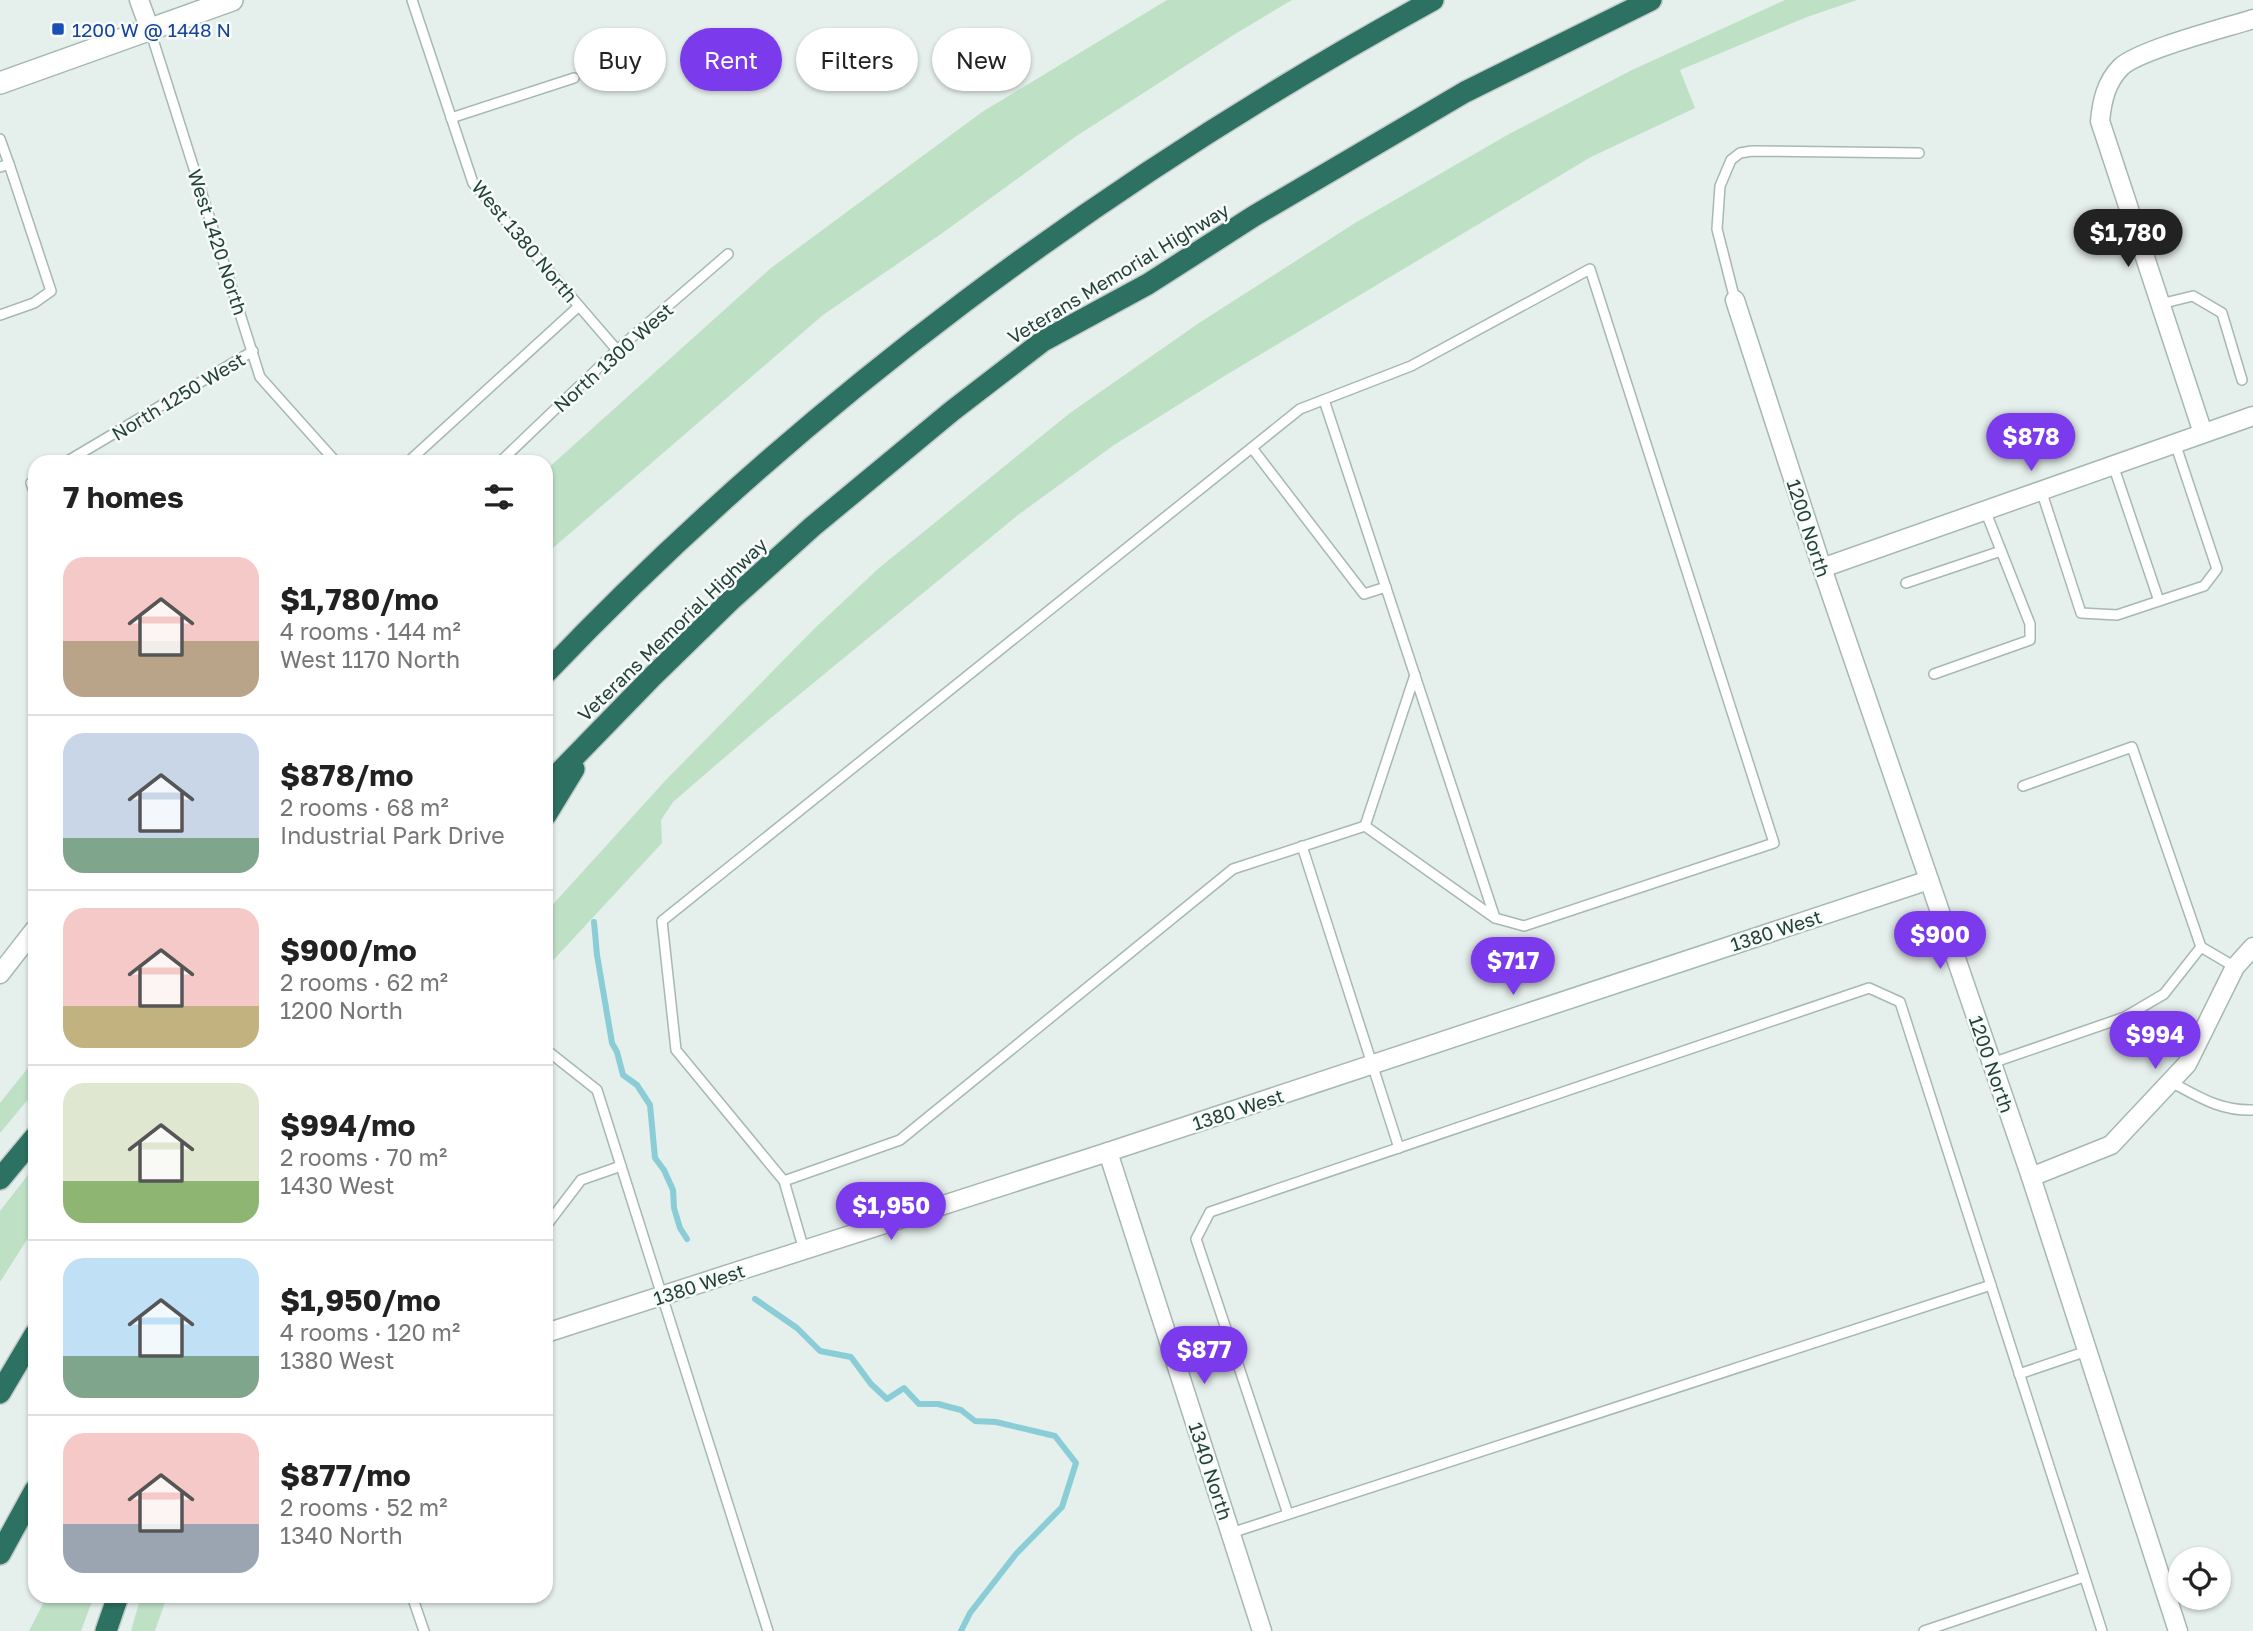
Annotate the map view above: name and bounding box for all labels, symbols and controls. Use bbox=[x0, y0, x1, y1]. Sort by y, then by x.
place label: 1200 W @ 1448 N bbox=[72, 18, 231, 41]
marker: 1200 W @ 1448 N bbox=[50, 21, 66, 37]
chip: Buy bbox=[574, 28, 666, 91]
chip: Rent bbox=[680, 28, 782, 91]
chip: Filters bbox=[796, 28, 918, 91]
chip: New bbox=[932, 28, 1031, 91]
street label: West 1420 North bbox=[184, 166, 252, 318]
street label: West 1380 North bbox=[467, 175, 583, 307]
street label: Veterans Memorial Highway bbox=[1003, 198, 1233, 348]
pin: $1,780 bbox=[2071, 210, 2185, 269]
text: $1,780 bbox=[2090, 218, 2166, 246]
street label: North 1300 West bbox=[549, 297, 677, 417]
street label: North 1250 West bbox=[107, 347, 249, 445]
pin: $878 bbox=[1990, 414, 2072, 473]
text: $878 bbox=[2002, 422, 2060, 450]
street label: 1200 North bbox=[1782, 476, 1836, 580]
icon: filters bbox=[480, 478, 518, 516]
text: 7 homes bbox=[63, 479, 184, 515]
street label: Veterans Memorial Highway bbox=[573, 532, 772, 726]
text: $1,780/mo bbox=[280, 581, 439, 617]
icon: home bbox=[119, 585, 203, 669]
text: 4 rooms · 144 m² bbox=[280, 617, 461, 645]
text: West 1170 North bbox=[280, 645, 460, 673]
text: $878/mo bbox=[280, 757, 414, 793]
icon: home bbox=[119, 761, 203, 845]
text: 2 rooms · 68 m² bbox=[280, 793, 449, 821]
text: Industrial Park Drive bbox=[280, 821, 505, 849]
street label: 1380 West bbox=[1727, 904, 1825, 956]
pin: $900 bbox=[1899, 912, 1981, 971]
text: $900 bbox=[1910, 920, 1970, 948]
text: $900/mo bbox=[280, 932, 417, 968]
icon: home bbox=[119, 936, 203, 1020]
pin: $717 bbox=[1472, 937, 1554, 997]
text: $717 bbox=[1487, 946, 1539, 974]
text: 2 rooms · 62 m² bbox=[280, 968, 448, 996]
text: 1200 North bbox=[280, 996, 403, 1024]
street label: 1200 North bbox=[1965, 1012, 2019, 1116]
pin: $994 bbox=[2114, 1012, 2196, 1071]
text: $994 bbox=[2126, 1020, 2185, 1048]
street label: 1380 West bbox=[1189, 1083, 1287, 1135]
text: $994/mo bbox=[280, 1107, 416, 1143]
icon: home bbox=[119, 1111, 203, 1195]
text: 2 rooms · 70 m² bbox=[280, 1143, 447, 1171]
text: 1430 West bbox=[280, 1171, 395, 1199]
pin: $1,950 bbox=[834, 1182, 948, 1242]
text: $1,950 bbox=[852, 1191, 930, 1219]
street label: 1380 West bbox=[650, 1258, 748, 1310]
text: $1,950/mo bbox=[280, 1282, 441, 1318]
icon: home bbox=[119, 1286, 203, 1370]
text: 4 rooms · 120 m² bbox=[280, 1318, 460, 1346]
pin: $877 bbox=[1163, 1326, 1245, 1386]
text: $877 bbox=[1176, 1335, 1232, 1363]
text: 1380 West bbox=[280, 1346, 395, 1374]
street label: 1340 North bbox=[1184, 1419, 1238, 1523]
text: $877/mo bbox=[280, 1457, 411, 1493]
icon: home bbox=[119, 1461, 203, 1545]
text: 2 rooms · 52 m² bbox=[280, 1493, 447, 1521]
text: 1340 North bbox=[280, 1521, 403, 1549]
map controls bbox=[2168, 1547, 2231, 1610]
button: locate bbox=[2168, 1547, 2231, 1610]

